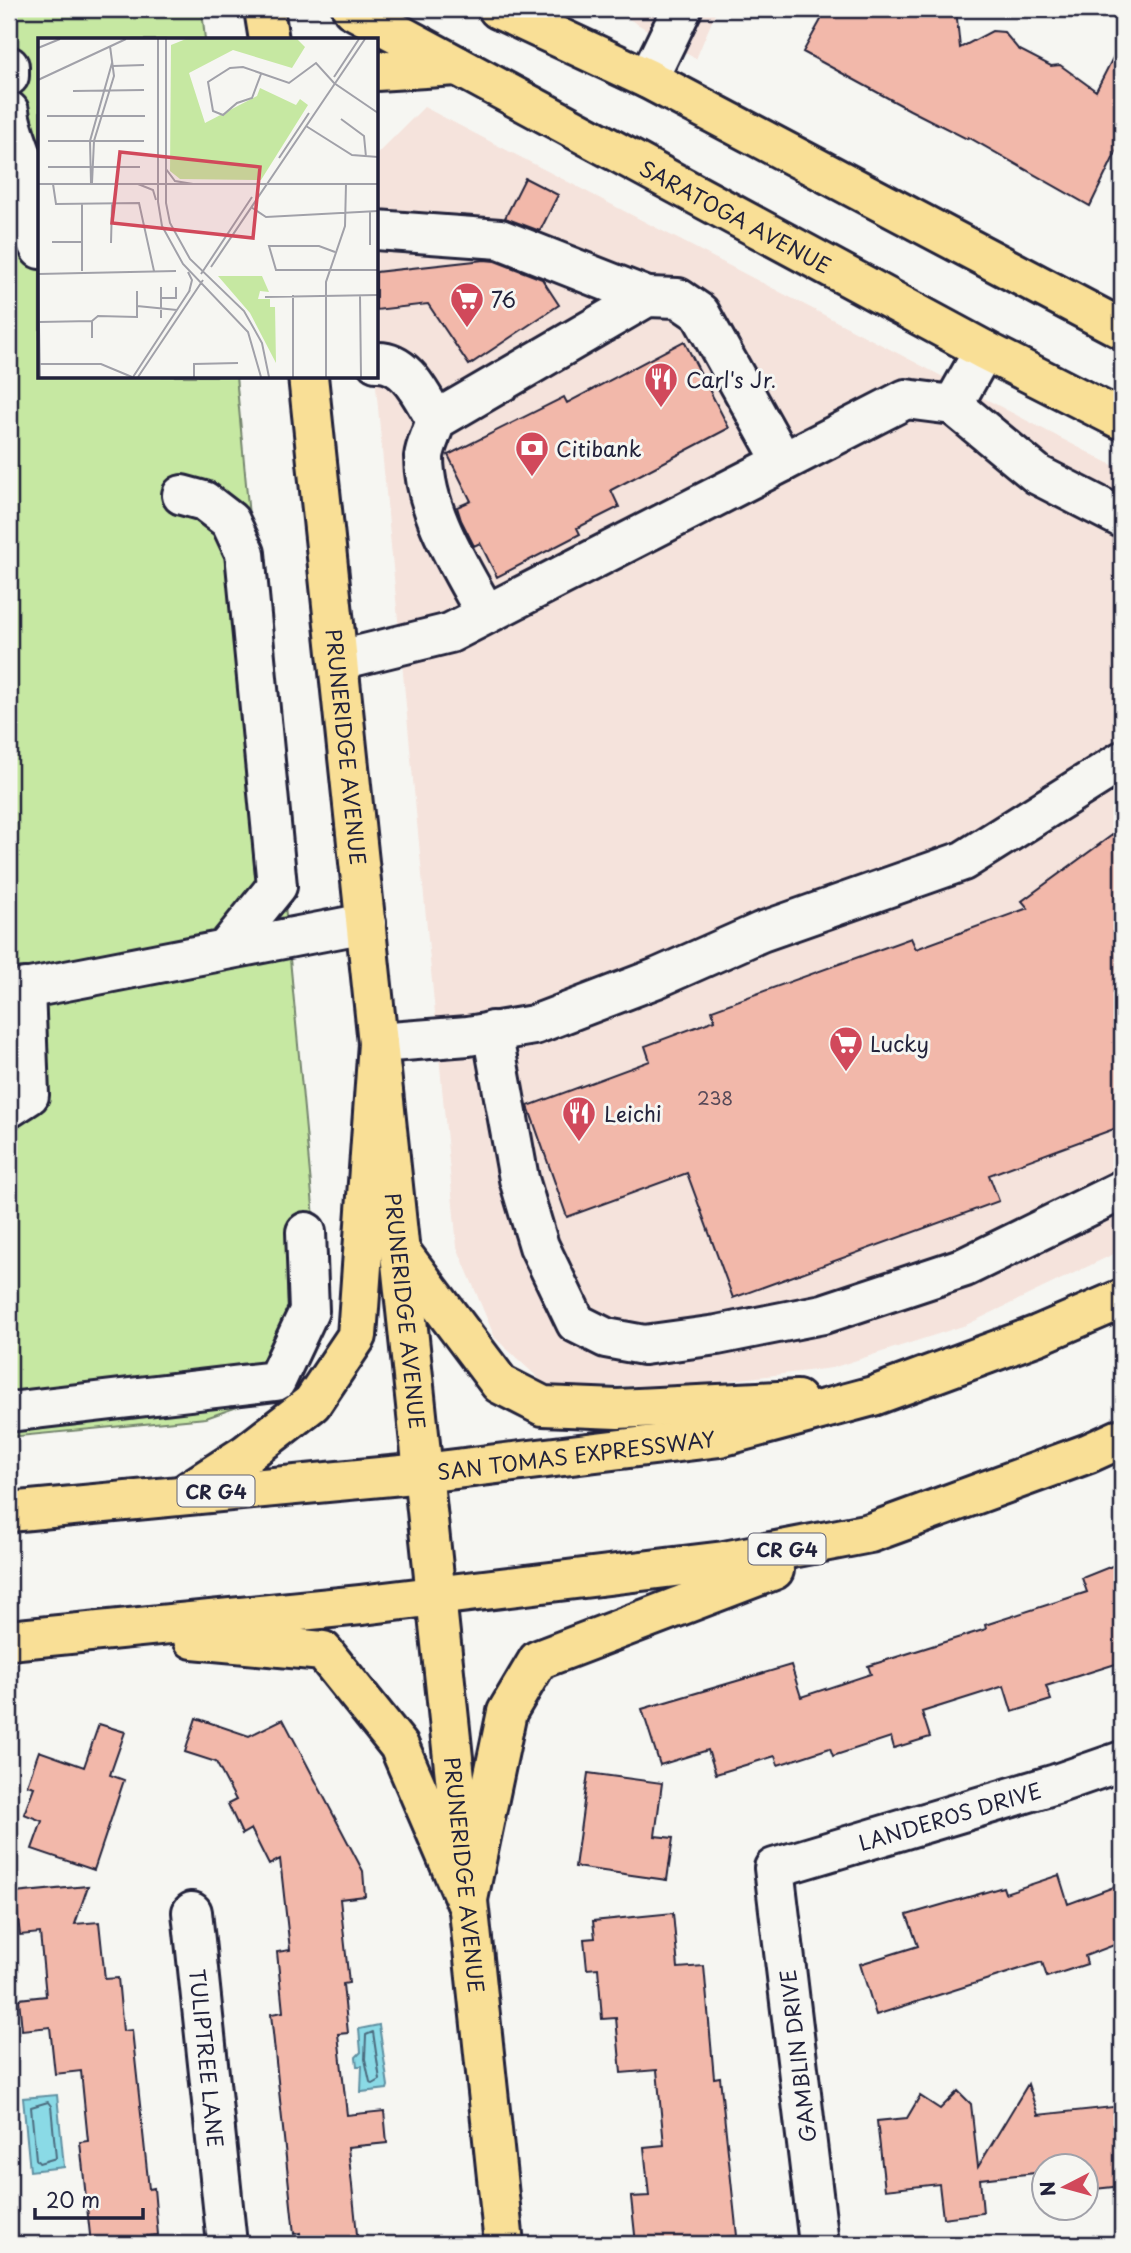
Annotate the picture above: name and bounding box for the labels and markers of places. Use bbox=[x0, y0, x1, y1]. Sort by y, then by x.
supermarket icon: 76 bbox=[448, 280, 486, 329]
place label: 76 bbox=[491, 283, 516, 315]
restaurant icon: Carl's Jr. bbox=[642, 360, 680, 409]
place label: Carl's Jr. bbox=[686, 363, 776, 395]
bank icon: Citibank bbox=[513, 429, 551, 478]
place label: Citibank bbox=[556, 432, 642, 464]
supermarket icon: Lucky bbox=[827, 1024, 865, 1073]
place label: Lucky bbox=[870, 1027, 929, 1059]
restaurant icon: Leichi bbox=[560, 1094, 598, 1143]
place label: Leichi bbox=[604, 1097, 662, 1129]

